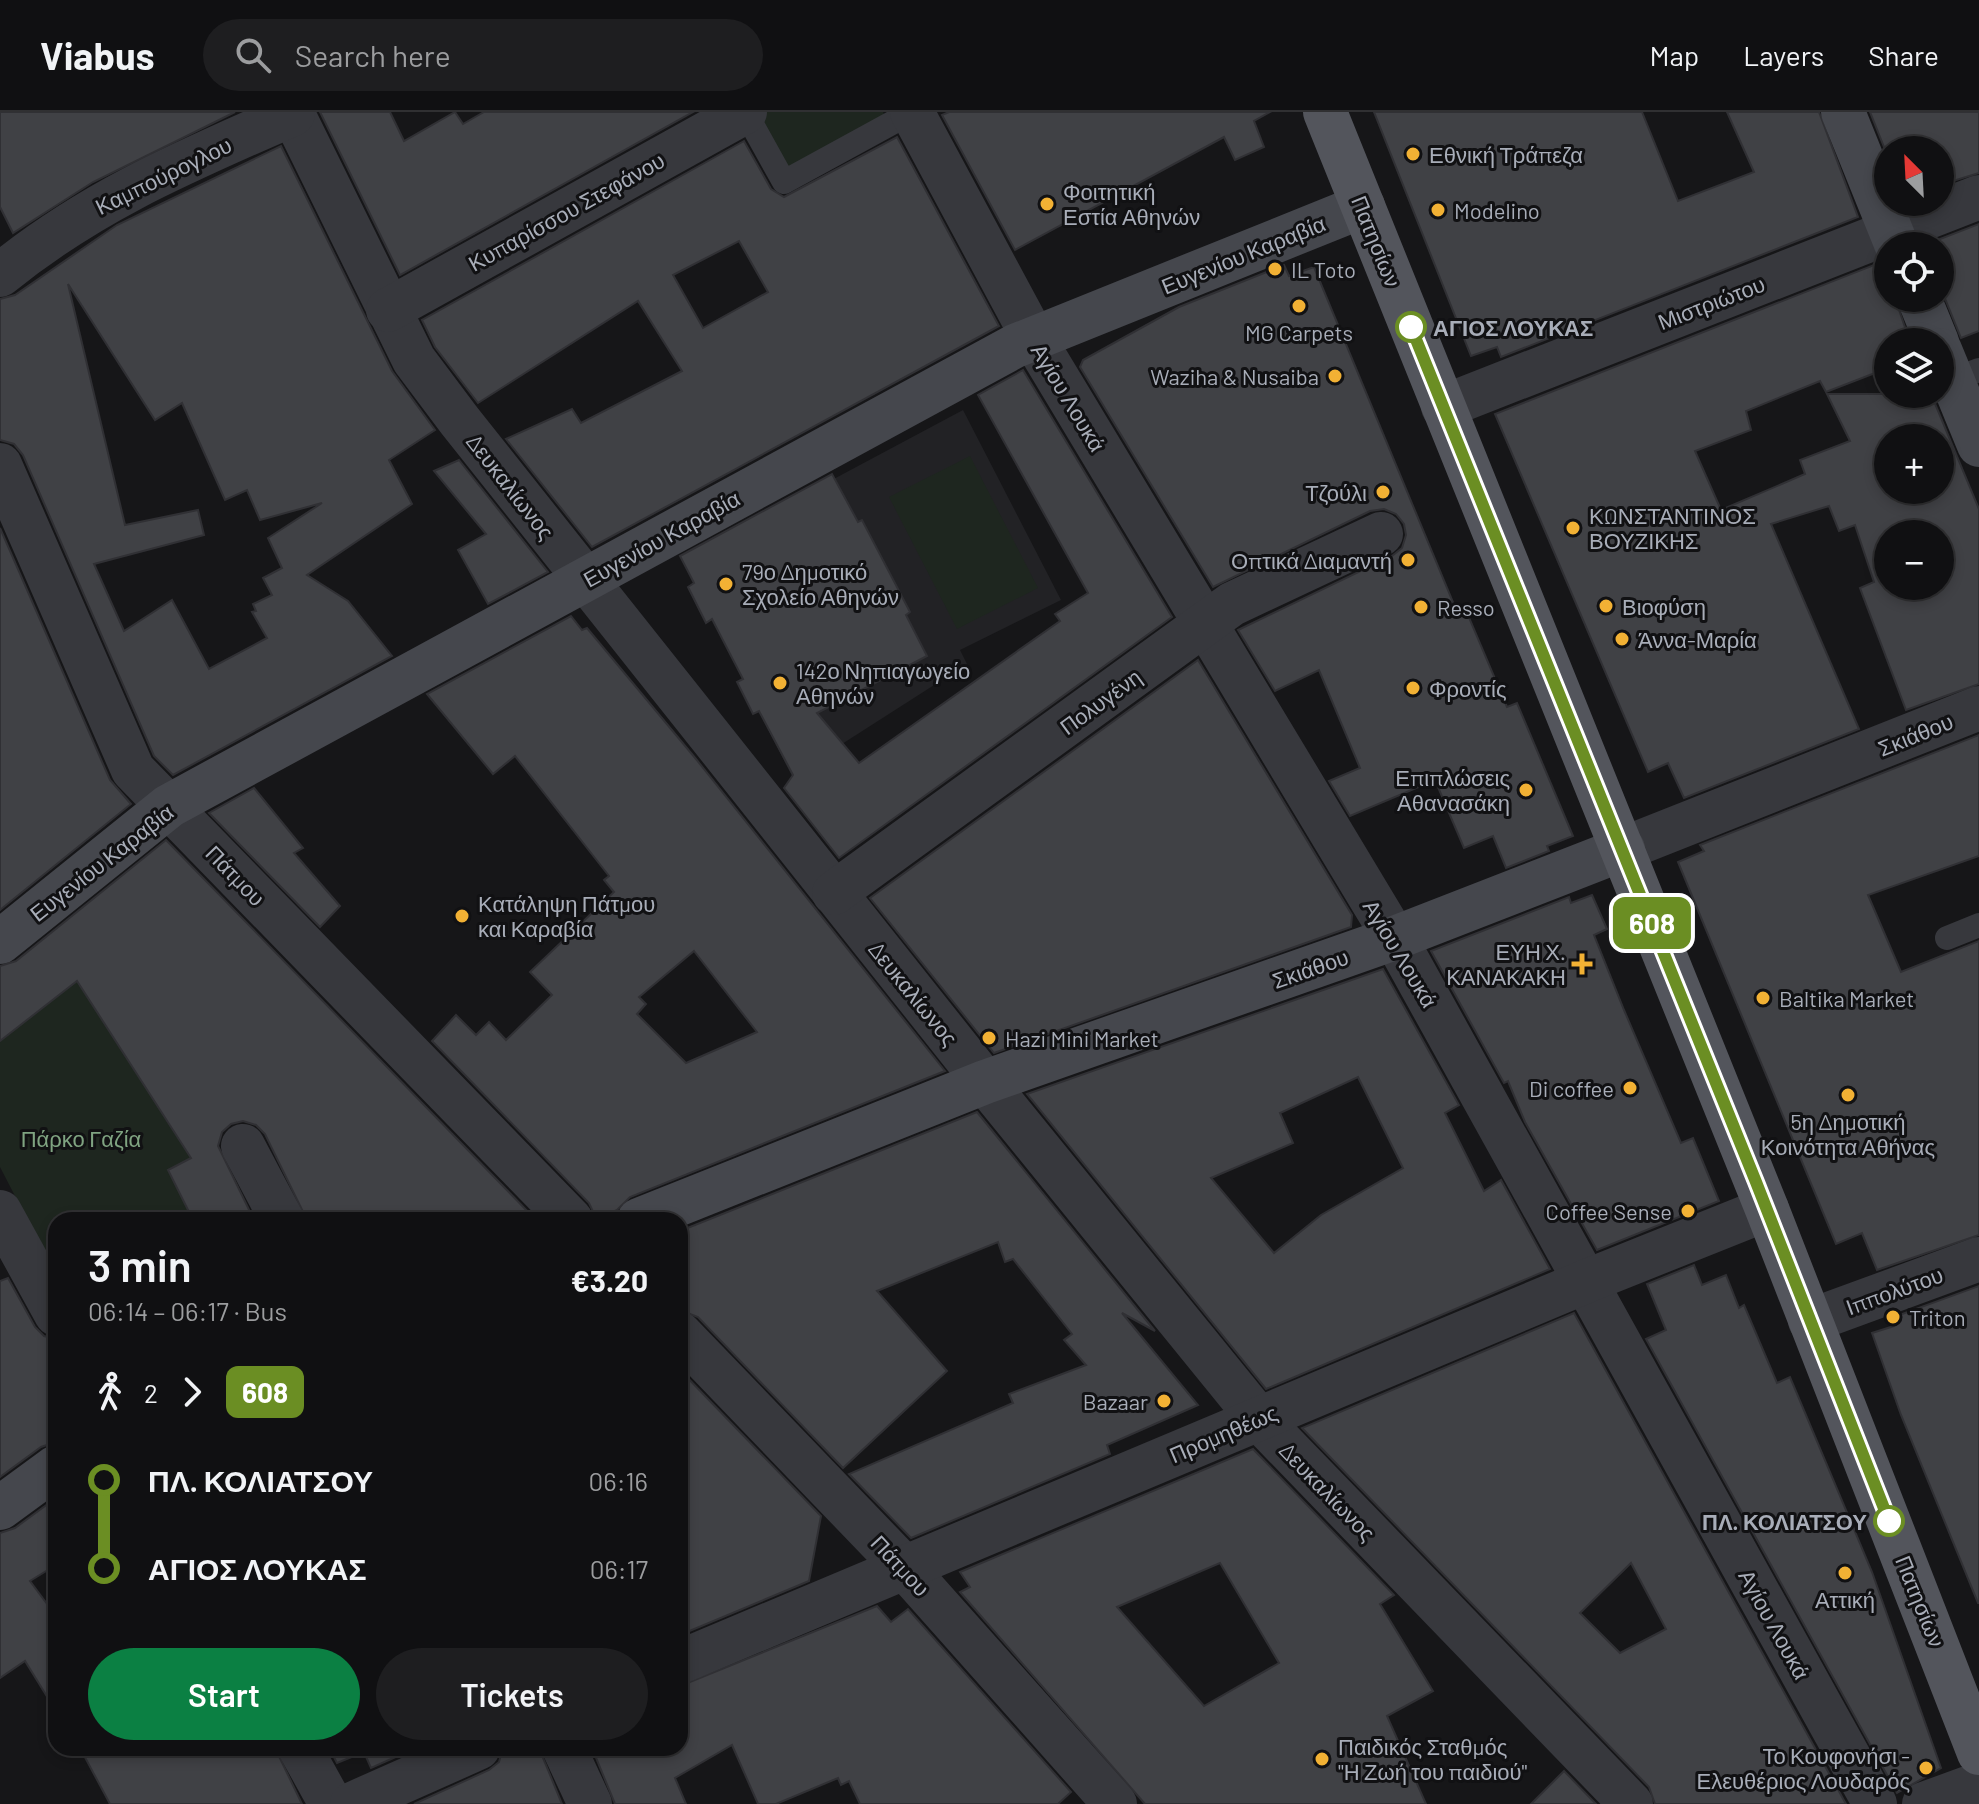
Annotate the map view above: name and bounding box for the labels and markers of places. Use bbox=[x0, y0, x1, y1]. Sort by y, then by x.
place label: Εθνική Τράπεζα bbox=[1429, 141, 1583, 168]
marker: Εθνική Τράπεζα bbox=[1404, 145, 1422, 163]
place label: Φοιτητική Εστία Αθηνών bbox=[1063, 178, 1200, 230]
marker: Φοιτητική Εστία Αθηνών bbox=[1038, 195, 1056, 213]
place label: Modelino bbox=[1454, 197, 1540, 223]
marker: Modelino bbox=[1429, 201, 1447, 219]
place label: IL Toto bbox=[1291, 256, 1356, 282]
marker: IL Toto bbox=[1266, 260, 1284, 278]
marker: MG Carpets bbox=[1290, 297, 1308, 315]
marker: ΑΓΙΟΣ ΛΟΥΚΑΣ bbox=[1396, 312, 1426, 342]
place label: ΑΓΙΟΣ ΛΟΥΚΑΣ bbox=[1433, 314, 1593, 340]
place label: MG Carpets bbox=[1245, 319, 1353, 345]
place label: Waziha & Nusaiba bbox=[1150, 363, 1319, 389]
marker: Waziha & Nusaiba bbox=[1326, 367, 1344, 385]
place label: Τζούλι bbox=[1305, 479, 1367, 505]
marker: Τζούλι bbox=[1374, 483, 1392, 501]
place label: ΚΩΝΣΤΑΝΤΙΝΟΣ ΒΟΥΖΙΚΗΣ bbox=[1589, 502, 1756, 553]
marker: ΚΩΝΣΤΑΝΤΙΝΟΣ ΒΟΥΖΙΚΗΣ bbox=[1564, 519, 1582, 537]
place label: Οπτικά Διαμαντή bbox=[1231, 547, 1392, 574]
marker: Οπτικά Διαμαντή bbox=[1399, 551, 1417, 569]
place label: 79ο Δημοτικό Σχολείο Αθηνών bbox=[742, 558, 899, 610]
marker: 79ο Δημοτικό Σχολείο Αθηνών bbox=[717, 575, 735, 593]
place label: Βιοφύση bbox=[1622, 593, 1706, 620]
place label: Resso bbox=[1437, 594, 1495, 620]
marker: Βιοφύση bbox=[1597, 597, 1615, 615]
marker: Resso bbox=[1412, 598, 1430, 616]
place label: Άννα-Μαρία bbox=[1638, 626, 1757, 653]
marker: Άννα-Μαρία bbox=[1613, 630, 1631, 648]
place label: 142ο Νηπιαγωγείο Αθηνών bbox=[796, 657, 970, 709]
marker: 142ο Νηπιαγωγείο Αθηνών bbox=[771, 674, 789, 692]
place label: Φροντίς bbox=[1429, 675, 1506, 702]
marker: Φροντίς bbox=[1404, 679, 1422, 697]
place label: Επιπλώσεις Αθανασάκη bbox=[1395, 764, 1510, 816]
marker: Επιπλώσεις Αθανασάκη bbox=[1517, 781, 1535, 799]
place label: Κατάληψη Πάτμου και Καραβία bbox=[478, 890, 655, 942]
marker: Κατάληψη Πάτμου και Καραβία bbox=[453, 907, 471, 925]
place label: ΕΥΗ Χ. ΚΑΝΑΚΑΚΗ bbox=[1446, 938, 1566, 989]
marker: ΕΥΗ Χ. ΚΑΝΑΚΑΚΗ bbox=[1573, 955, 1591, 973]
place label: Baltika Market bbox=[1779, 985, 1914, 1011]
marker: Baltika Market bbox=[1754, 989, 1772, 1007]
place label: Hazi Mini Market bbox=[1005, 1025, 1159, 1051]
marker: Hazi Mini Market bbox=[980, 1029, 998, 1047]
place label: Di coffee bbox=[1529, 1075, 1614, 1101]
marker: Di coffee bbox=[1621, 1079, 1639, 1097]
marker: 5η Δημοτική Κοινότητα Αθήνας bbox=[1839, 1086, 1857, 1104]
place label: 5η Δημοτική Κοινότητα Αθήνας bbox=[1761, 1108, 1935, 1160]
place label: Coffee Sense bbox=[1546, 1198, 1672, 1224]
marker: Coffee Sense bbox=[1679, 1202, 1697, 1220]
place label: Triton bbox=[1909, 1304, 1966, 1330]
marker: Triton bbox=[1884, 1308, 1902, 1326]
place label: Bazaar bbox=[1083, 1388, 1148, 1414]
marker: Bazaar bbox=[1155, 1392, 1173, 1410]
marker: ΠΛ. ΚΟΛΙΑΤΣΟΥ bbox=[1874, 1506, 1904, 1536]
place label: ΠΛ. ΚΟΛΙΑΤΣΟΥ bbox=[1702, 1508, 1867, 1534]
marker: Αττική bbox=[1836, 1564, 1854, 1582]
place label: Αττική bbox=[1815, 1586, 1875, 1613]
place label: Παιδικός Σταθμός "Η Ζωή του παιδιού" bbox=[1338, 1733, 1528, 1785]
place label: Το Κουφονήσι - Ελευθέριος Λουδαρός bbox=[1697, 1742, 1910, 1794]
marker: Παιδικός Σταθμός "Η Ζωή του παιδιού" bbox=[1313, 1750, 1331, 1768]
marker: Το Κουφονήσι - Ελευθέριος Λουδαρός bbox=[1917, 1759, 1935, 1777]

